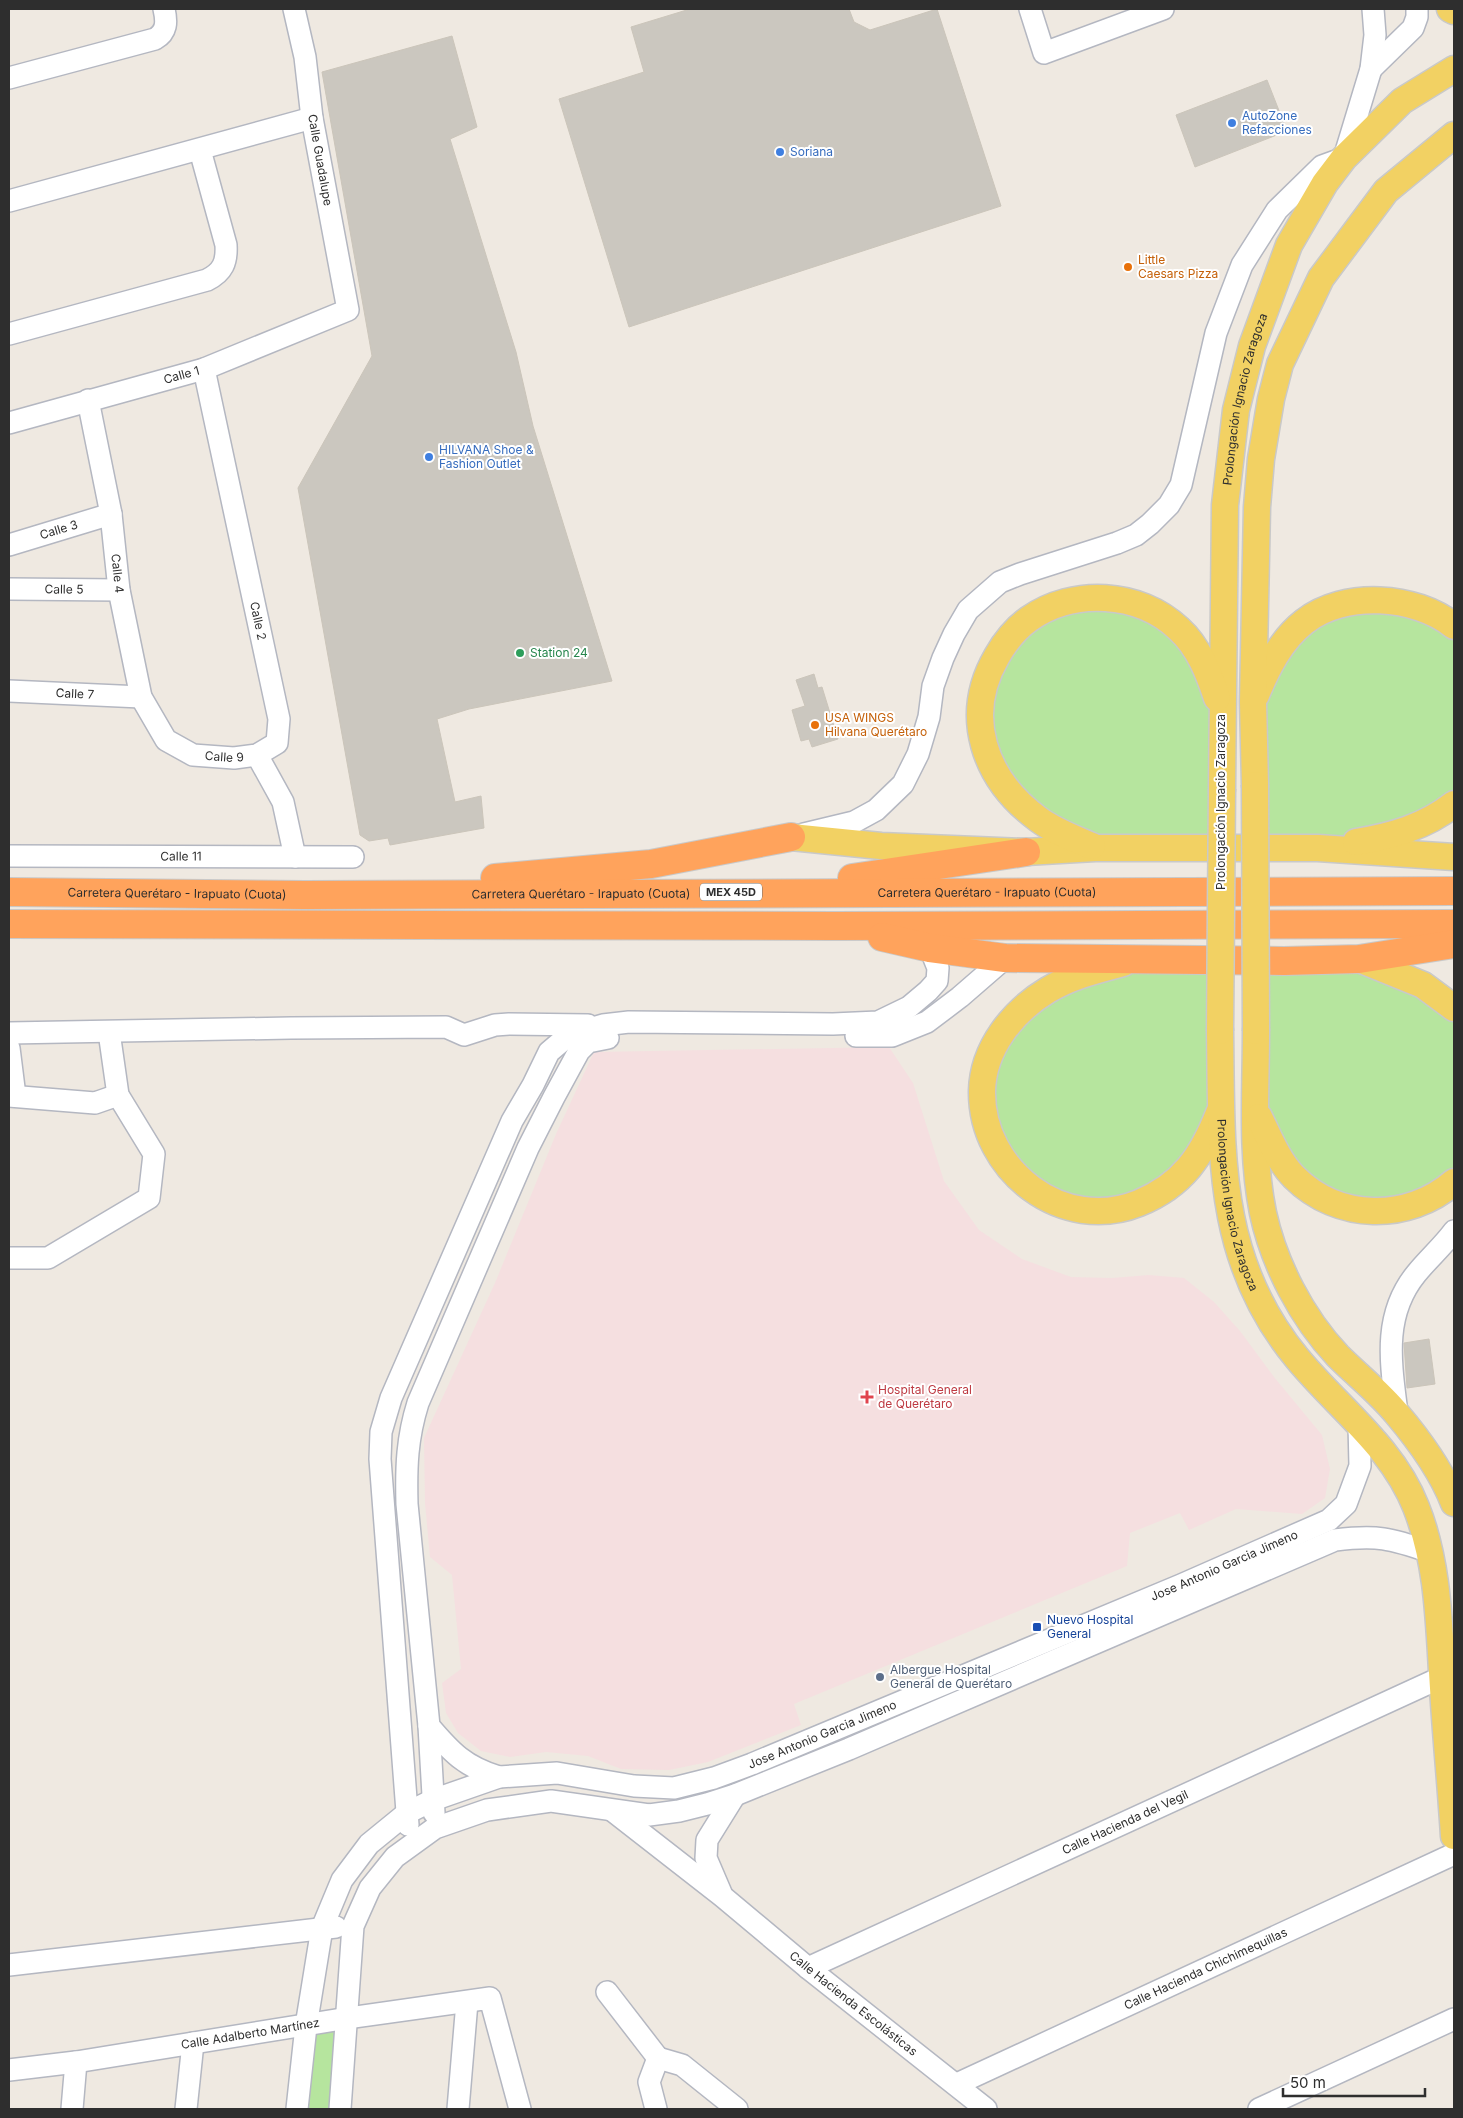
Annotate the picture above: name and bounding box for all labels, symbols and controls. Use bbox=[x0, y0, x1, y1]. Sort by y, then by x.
place label: AutoZone Refacciones bbox=[1242, 108, 1312, 137]
street label: Calle Guadalupe bbox=[305, 113, 336, 207]
marker: AutoZone Refacciones bbox=[1226, 117, 1238, 129]
place label: Soriana bbox=[790, 144, 833, 159]
marker: Soriana bbox=[774, 146, 786, 158]
place label: Little Caesars Pizza bbox=[1138, 252, 1218, 281]
marker: Little Caesars Pizza bbox=[1122, 261, 1134, 273]
street label: Prolongación Ignacio Zaragoza bbox=[1219, 311, 1270, 486]
street label: Calle 1 bbox=[162, 363, 201, 387]
place label: HILVANA Shoe & Fashion Outlet bbox=[439, 442, 534, 471]
marker: HILVANA Shoe & Fashion Outlet bbox=[423, 451, 435, 463]
street label: Calle 3 bbox=[38, 517, 80, 542]
street label: Calle 4 bbox=[108, 553, 127, 594]
street label: Calle 5 bbox=[44, 581, 84, 597]
street label: Calle 2 bbox=[247, 600, 270, 642]
place label: Station 24 bbox=[530, 645, 588, 660]
marker: Station 24 bbox=[514, 647, 526, 659]
street label: Calle 7 bbox=[55, 685, 95, 702]
place label: USA WINGS Hilvana Querétaro bbox=[825, 710, 927, 739]
street label: Prolongación Ignacio Zaragoza bbox=[1213, 714, 1228, 890]
marker: USA WINGS Hilvana Querétaro bbox=[809, 719, 821, 731]
street label: Calle 9 bbox=[204, 748, 245, 765]
street label: Calle 11 bbox=[160, 848, 202, 864]
road number: MEX 45D bbox=[700, 884, 762, 900]
street label: Carretera Querétaro - Irapuato (Cuota) bbox=[877, 884, 1096, 900]
street label: Carretera Querétaro - Irapuato (Cuota) bbox=[67, 885, 287, 902]
street label: Carretera Querétaro - Irapuato (Cuota) bbox=[471, 886, 690, 901]
street label: Prolongación Ignacio Zaragoza bbox=[1214, 1119, 1262, 1293]
place label: Hospital General de Querétaro bbox=[878, 1382, 972, 1411]
marker: Hospital General de Querétaro bbox=[860, 1390, 874, 1404]
street label: Jose Antonio Garcia Jimeno bbox=[1148, 1527, 1300, 1604]
place label: Nuevo Hospital General bbox=[1047, 1612, 1133, 1641]
marker: Nuevo Hospital General bbox=[1031, 1621, 1043, 1633]
place label: Albergue Hospital General de Querétaro bbox=[890, 1662, 1012, 1691]
marker: Albergue Hospital General de Querétaro bbox=[874, 1671, 886, 1683]
street label: Jose Antonio Garcia Jimeno bbox=[746, 1697, 899, 1772]
street label: Calle Hacienda del Vegil bbox=[1059, 1787, 1190, 1857]
street label: Calle Hacienda Chichimequillas bbox=[1121, 1924, 1289, 2013]
street label: Calle Hacienda Escolásticas bbox=[787, 1948, 921, 2059]
street label: Calle Adalberto Martínez bbox=[180, 2015, 321, 2052]
scale bar bbox=[1283, 2066, 1426, 2098]
text: 50 m bbox=[1290, 2073, 1326, 2092]

